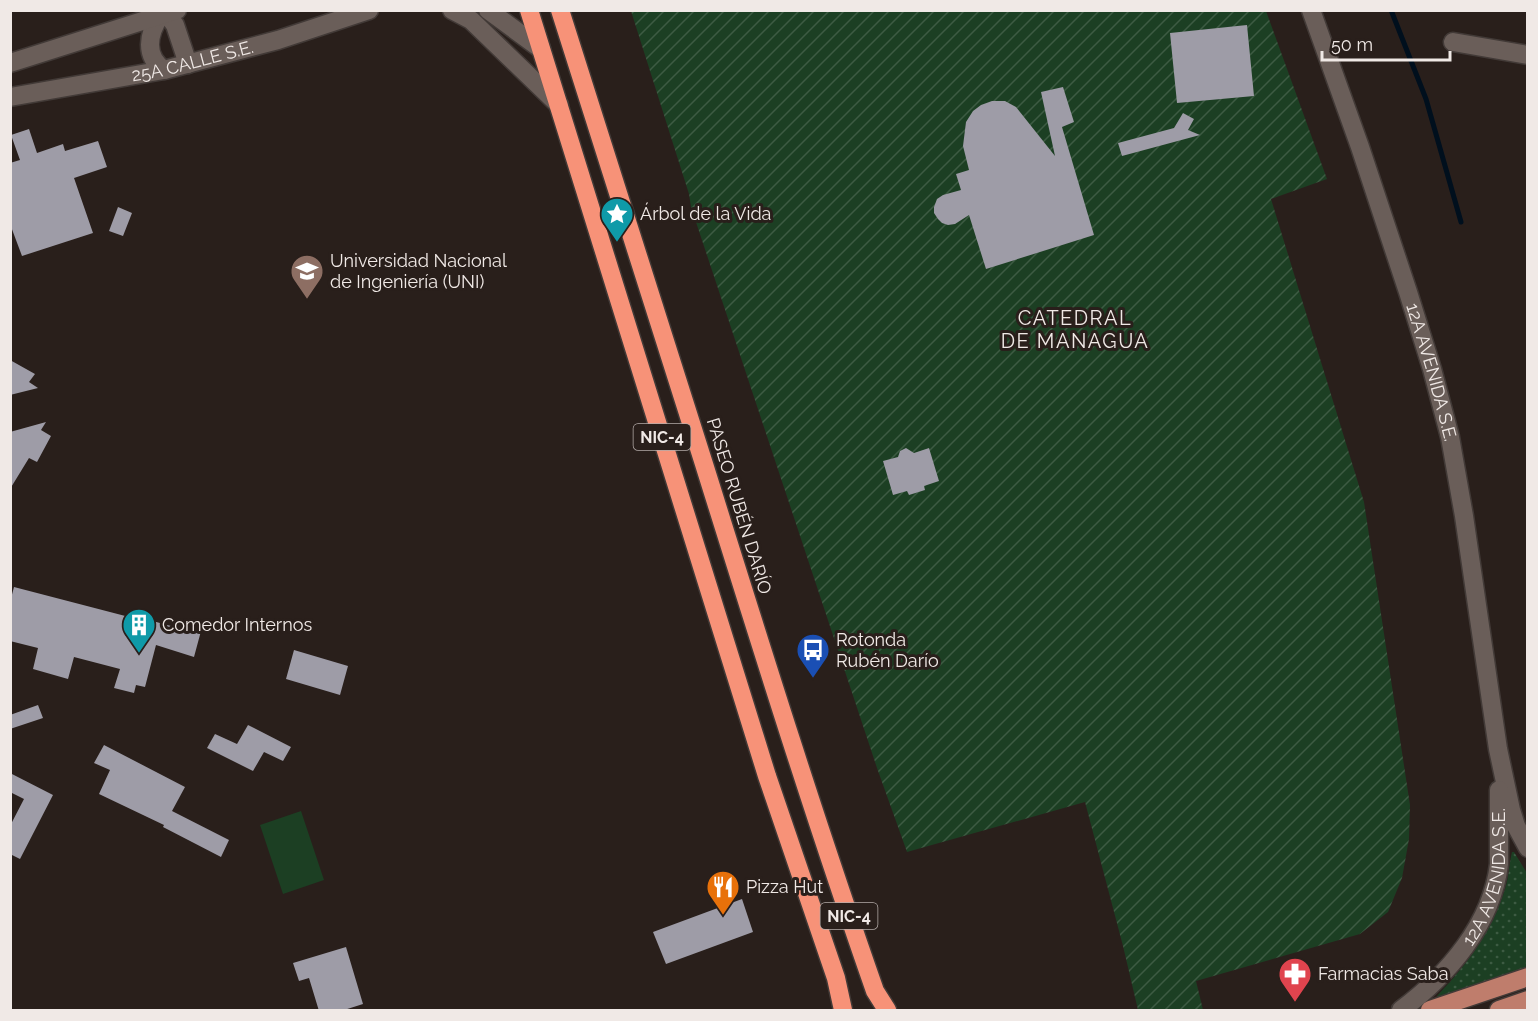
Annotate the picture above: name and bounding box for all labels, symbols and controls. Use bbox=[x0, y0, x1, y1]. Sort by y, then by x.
scale bar bbox=[1322, 24, 1450, 62]
text: 50 m bbox=[1331, 34, 1373, 55]
street label: 25A CALLE S.E. bbox=[130, 36, 256, 86]
place icon: Árbol de la Vida bbox=[599, 196, 635, 243]
place label: Árbol de la Vida bbox=[640, 202, 771, 224]
place label: Universidad Nacional de Ingeniería (UNI) bbox=[330, 250, 507, 292]
school or university icon: Universidad Nacional de Ingeniería (UNI) bbox=[289, 253, 325, 300]
street label: 12A AVENIDA S.E. bbox=[1402, 301, 1462, 443]
district label: CATEDRAL DE MANAGUA bbox=[1001, 306, 1149, 353]
street label: PASEO RUBÉN DARÍO bbox=[703, 415, 777, 596]
road number: NIC-4 bbox=[634, 424, 690, 450]
building icon: Comedor Internos bbox=[121, 607, 157, 654]
place label: Comedor Internos bbox=[162, 614, 312, 635]
place label: Rotonda Rubén Darío bbox=[836, 629, 939, 671]
bus stop icon: Rotonda Rubén Darío bbox=[795, 632, 831, 679]
street label: 12A AVENIDA S.E. bbox=[1458, 808, 1509, 950]
restaurant icon: Pizza Hut bbox=[705, 869, 741, 916]
place label: Pizza Hut bbox=[746, 876, 823, 897]
road number: NIC-4 bbox=[820, 903, 878, 929]
pharmacy icon: Farmacias Saba bbox=[1277, 956, 1313, 1003]
place label: Farmacias Saba bbox=[1318, 963, 1448, 984]

